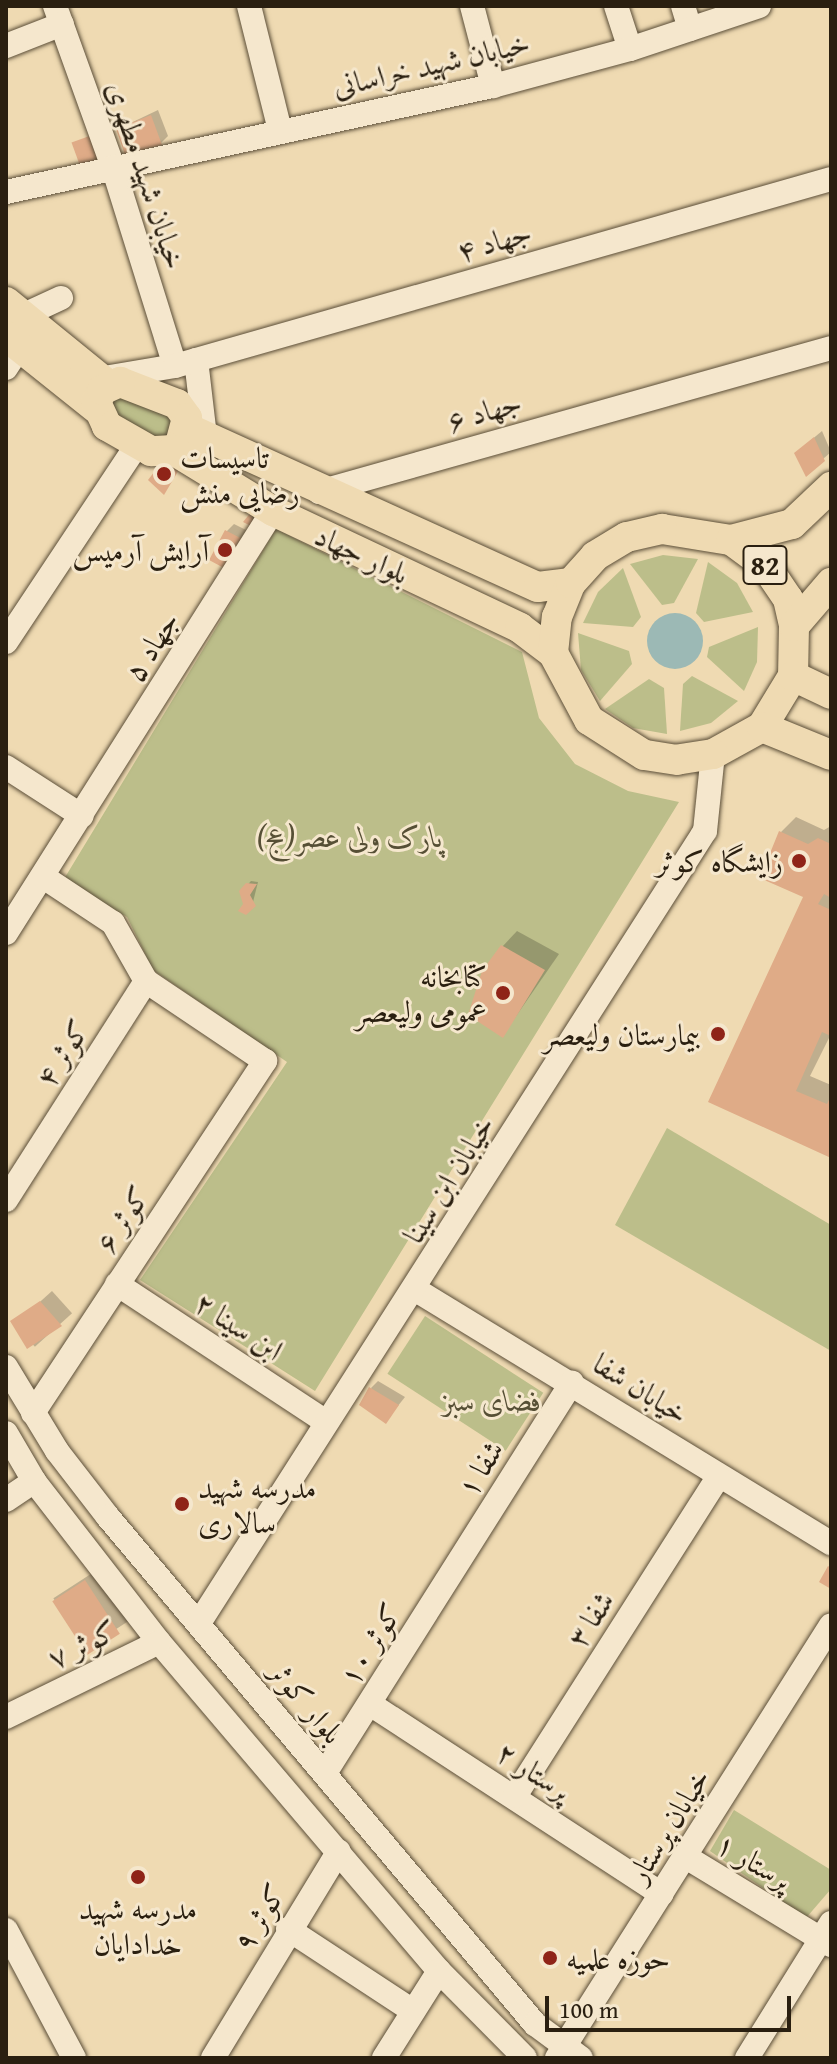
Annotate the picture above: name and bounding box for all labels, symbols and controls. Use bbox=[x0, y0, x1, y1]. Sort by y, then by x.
street label: خیابان شهید خراسانی bbox=[329, 24, 533, 104]
street label: خیابان شهید مطهری bbox=[100, 76, 194, 274]
street label: جهاد ۴ bbox=[453, 213, 535, 269]
street label: جهاد ۶ bbox=[443, 383, 525, 439]
place label: تاسیسات رضایی منش bbox=[180, 439, 300, 510]
marker: تاسیسات رضایی منش bbox=[155, 465, 173, 483]
street label: بلوار جهاد bbox=[309, 517, 415, 591]
place label: آرایش آرمیس bbox=[72, 532, 209, 568]
marker: آرایش آرمیس bbox=[216, 541, 234, 559]
road number: 82 bbox=[741, 541, 789, 589]
street label: جهاد ۵ bbox=[116, 604, 186, 688]
park label: پارک ولی عصر(عج) bbox=[257, 818, 443, 854]
place label: زایشگاه کوثر bbox=[656, 843, 783, 879]
marker: زایشگاه کوثر bbox=[790, 852, 808, 870]
place label: کتابخانه عمومی ولیعصر bbox=[356, 958, 487, 1028]
marker: کتابخانه عمومی ولیعصر bbox=[494, 984, 512, 1002]
street label: کوثر ۴ bbox=[27, 1013, 97, 1093]
place label: بیمارستان ولیعصر bbox=[543, 1016, 700, 1052]
marker: بیمارستان ولیعصر bbox=[707, 1023, 729, 1045]
street label: خیابان ابن سینا bbox=[395, 1108, 501, 1250]
street label: کوثر ۶ bbox=[87, 1179, 157, 1259]
street label: ابن سینا ۲ bbox=[188, 1284, 290, 1368]
street label: خیابان شفا bbox=[587, 1345, 695, 1431]
park label: فضای سبز bbox=[442, 1382, 542, 1418]
street label: شفا ۱ bbox=[449, 1433, 511, 1503]
place label: مدرسه شهید سالاری bbox=[198, 1469, 316, 1540]
marker: مدرسه شهید سالاری bbox=[173, 1495, 191, 1513]
street label: شفا ۳ bbox=[559, 1584, 621, 1654]
street label: کوثر ۱۰ bbox=[331, 1596, 409, 1692]
street label: کوثر ۷ bbox=[42, 1612, 122, 1676]
street label: بلوار کوثر bbox=[262, 1654, 352, 1750]
street label: پرستار ۲ bbox=[490, 1734, 578, 1808]
street label: خیابان پرستار bbox=[619, 1761, 717, 1889]
street label: پرستار ۱ bbox=[710, 1825, 798, 1897]
marker: مدرسه شهید خدادایان bbox=[129, 1868, 147, 1886]
street label: کوثر ۹ bbox=[225, 1877, 293, 1957]
place label: مدرسه شهید خدادایان bbox=[79, 1890, 197, 1960]
place label: حوزه علمیه bbox=[566, 1940, 670, 1976]
marker: حوزه علمیه bbox=[541, 1949, 559, 1967]
scale bar bbox=[549, 1980, 795, 2030]
text: 100 m bbox=[559, 1992, 619, 2027]

